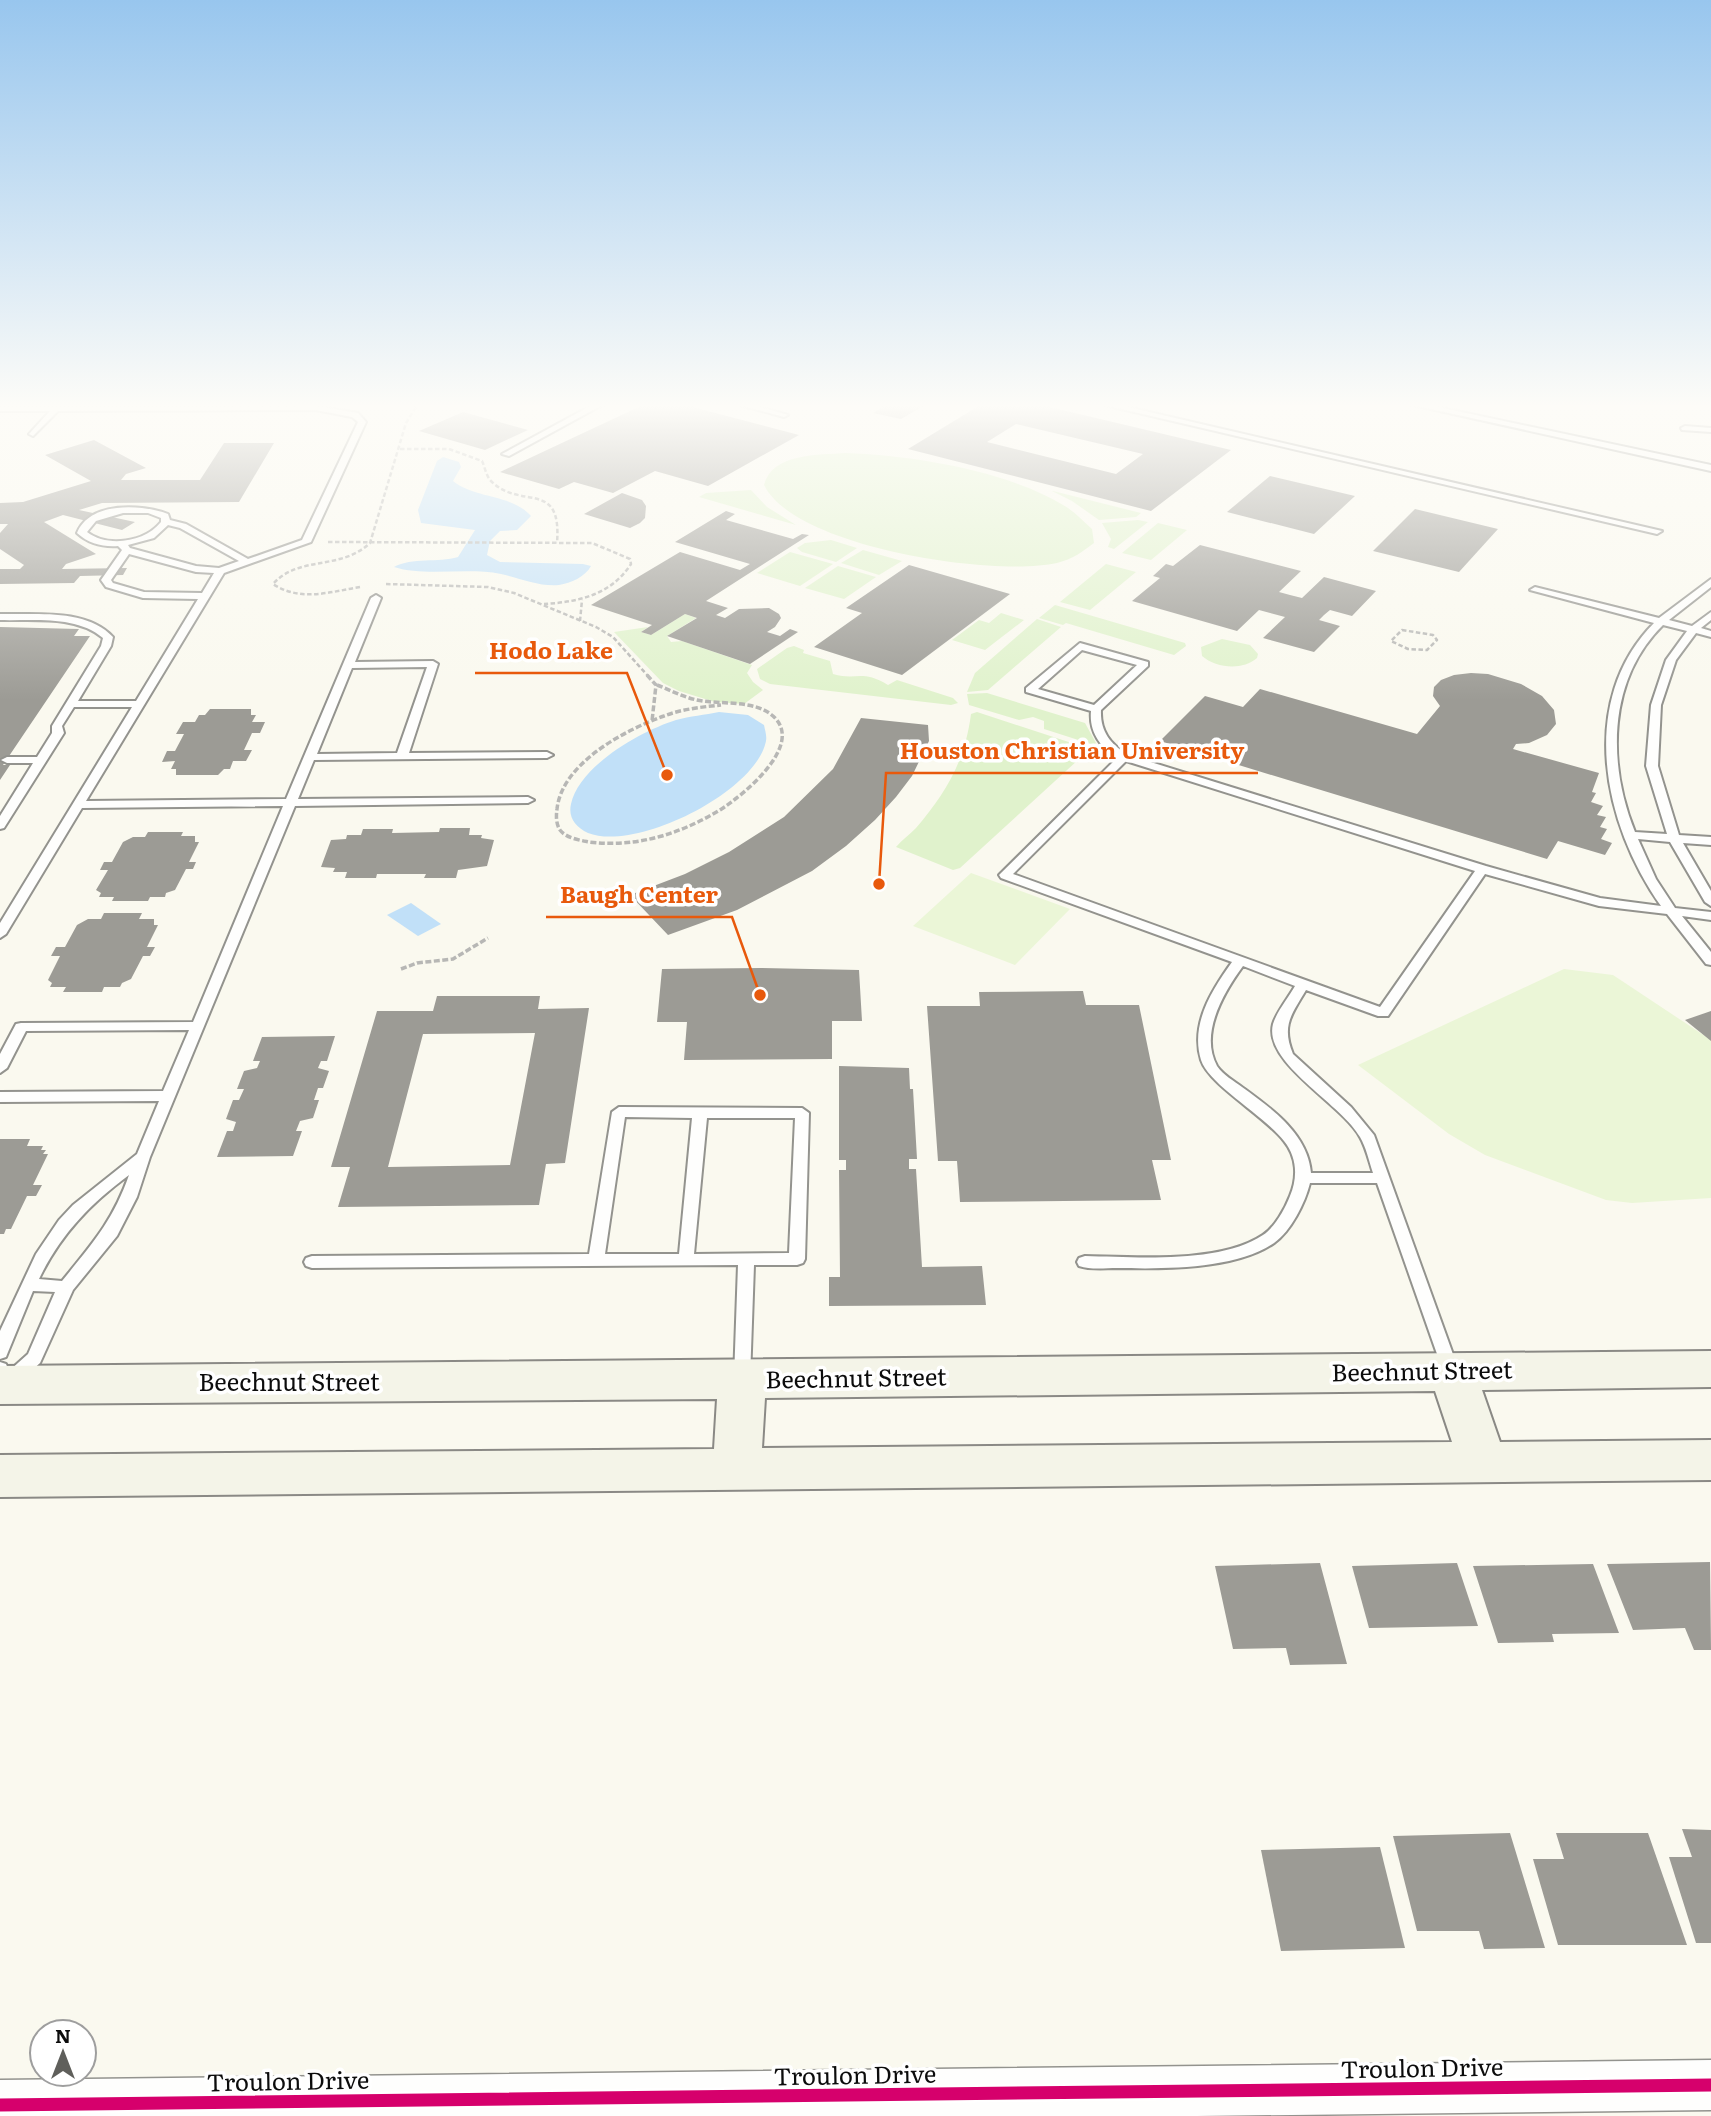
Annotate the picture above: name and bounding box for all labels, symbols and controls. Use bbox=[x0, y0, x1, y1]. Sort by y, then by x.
callout: Hodo Lake bbox=[475, 629, 627, 673]
text: Hodo Lake bbox=[489, 632, 613, 666]
callout: Houston Christian University bbox=[886, 729, 1258, 773]
text: Houston Christian University bbox=[900, 732, 1244, 766]
callout: Baugh Center bbox=[546, 873, 732, 917]
text: Baugh Center bbox=[560, 876, 718, 910]
street label: Beechnut Street bbox=[1331, 1350, 1513, 1389]
street label: Beechnut Street bbox=[765, 1357, 947, 1396]
street label: Beechnut Street bbox=[198, 1363, 380, 1398]
north arrow bbox=[28, 2018, 98, 2088]
text: N bbox=[55, 2021, 71, 2049]
street label: Troulon Drive bbox=[1340, 2048, 1504, 2085]
street label: Troulon Drive bbox=[773, 2055, 937, 2092]
street label: Troulon Drive bbox=[206, 2061, 370, 2098]

